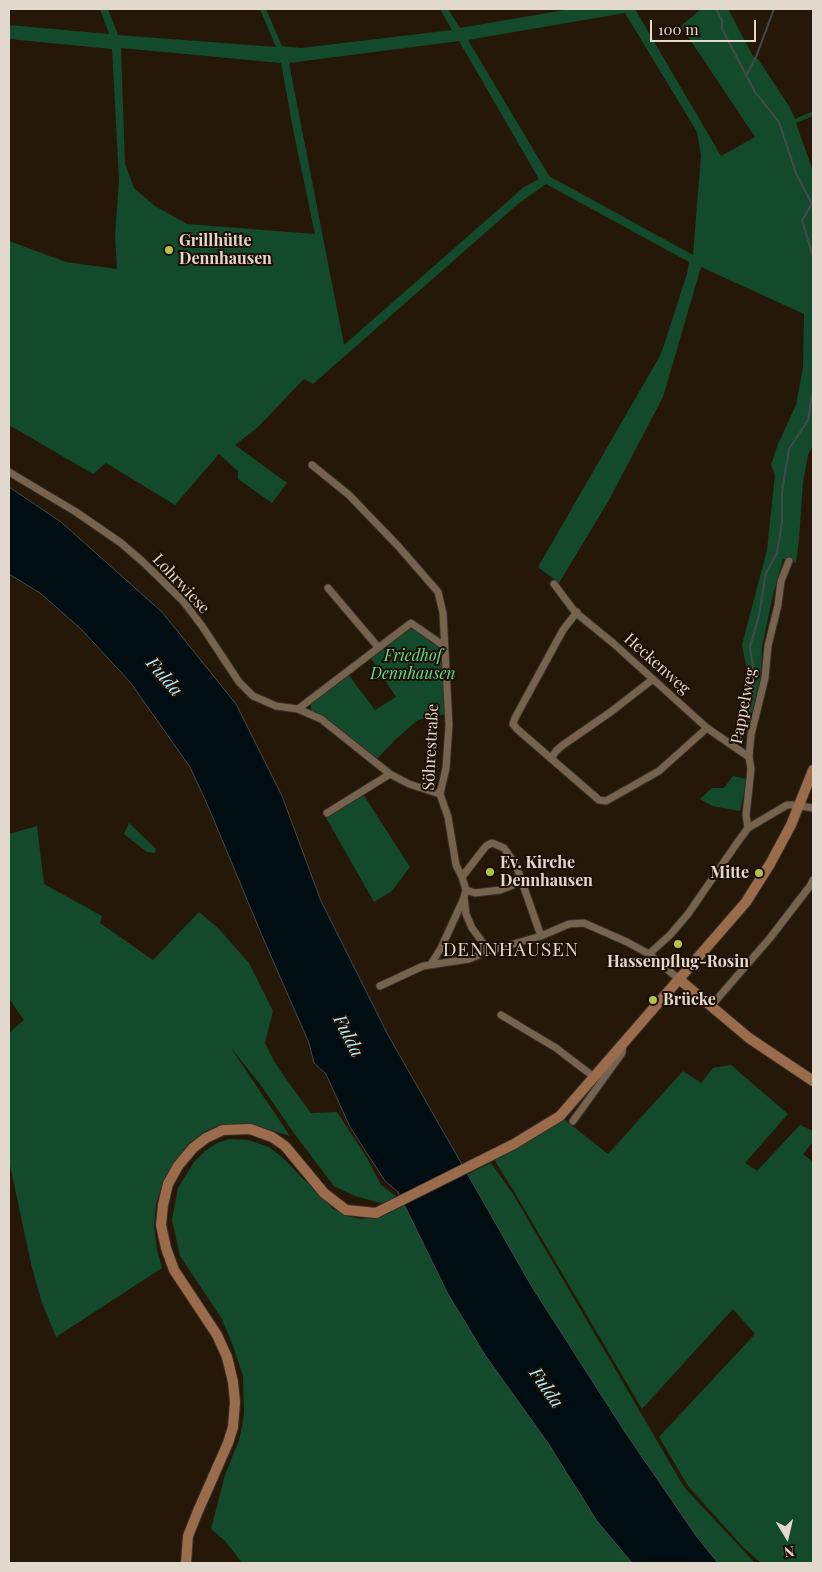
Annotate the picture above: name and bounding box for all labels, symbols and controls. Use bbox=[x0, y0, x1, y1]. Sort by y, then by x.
scale bar bbox=[652, 10, 758, 42]
text: 100 m bbox=[658, 19, 699, 39]
place label: Grillhütte Dennhausen bbox=[179, 231, 272, 269]
marker: Grillhütte Dennhausen bbox=[163, 244, 175, 256]
street label: Lohrwiese bbox=[148, 550, 214, 618]
street label: Heckenweg bbox=[620, 629, 694, 699]
park label: Friedhof Dennhausen bbox=[370, 646, 456, 684]
water label: Fulda bbox=[141, 653, 187, 701]
street label: Pappelweg bbox=[727, 666, 761, 746]
street label: Söhrestraße bbox=[419, 703, 443, 791]
place label: Ev. Kirche Dennhausen bbox=[500, 853, 593, 891]
place label: Mitte bbox=[710, 863, 749, 883]
marker: Ev. Kirche Dennhausen bbox=[484, 866, 496, 878]
marker: Mitte bbox=[753, 867, 765, 879]
marker: Hassenpflug-Rosin bbox=[672, 938, 684, 950]
district label: DENNHAUSEN bbox=[441, 939, 581, 961]
place label: Hassenpflug-Rosin bbox=[607, 952, 749, 972]
place label: Brücke bbox=[663, 990, 716, 1010]
marker: Brücke bbox=[647, 994, 659, 1006]
water label: Fulda bbox=[328, 1011, 368, 1061]
water label: Fulda bbox=[524, 1364, 568, 1412]
north arrow bbox=[762, 1512, 812, 1562]
text: N bbox=[783, 1542, 796, 1562]

